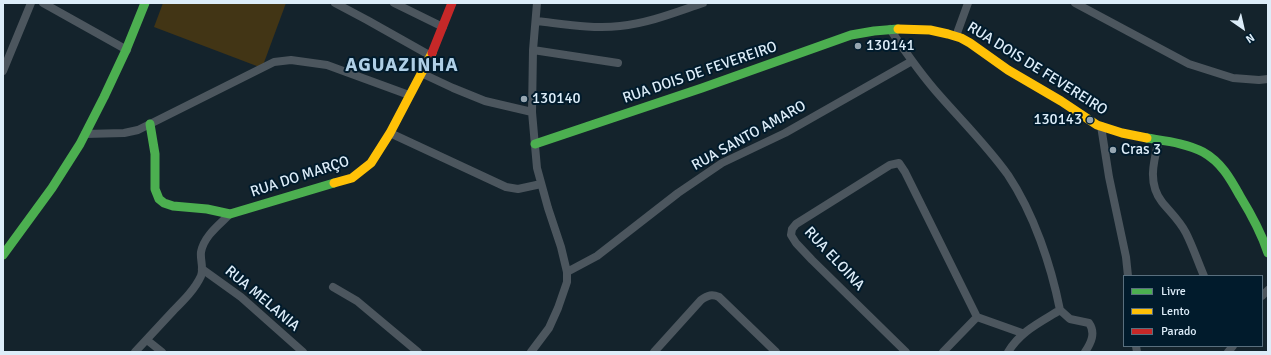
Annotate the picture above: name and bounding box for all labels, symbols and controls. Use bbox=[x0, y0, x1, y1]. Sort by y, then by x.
north arrow bbox=[1223, 8, 1263, 48]
street label: RUA DOIS DE FEVEREIRO bbox=[963, 18, 1111, 120]
text: N bbox=[1243, 31, 1257, 46]
place label: 130141 bbox=[866, 37, 915, 55]
street label: RUA DOIS DE FEVEREIRO bbox=[620, 38, 780, 108]
marker: 130141 bbox=[853, 41, 863, 51]
district label: AGUAZINHA bbox=[345, 55, 459, 77]
place label: 130140 bbox=[532, 90, 581, 108]
marker: 130140 bbox=[519, 94, 529, 104]
street label: RUA SANTO AMARO bbox=[689, 97, 809, 175]
place label: 130143 bbox=[1033, 111, 1082, 129]
marker: 130143 bbox=[1085, 115, 1095, 125]
place label: Cras 3 bbox=[1121, 141, 1161, 159]
marker: Cras 3 bbox=[1108, 145, 1118, 155]
street label: RUA DO MARÇO bbox=[248, 153, 352, 201]
street label: RUA ELOINA bbox=[800, 223, 868, 295]
street label: RUA MELANIA bbox=[221, 262, 303, 336]
legend bbox=[1123, 275, 1263, 347]
text: Livre bbox=[1161, 284, 1186, 299]
text: Lento bbox=[1161, 304, 1190, 319]
text: Parado bbox=[1161, 324, 1197, 339]

